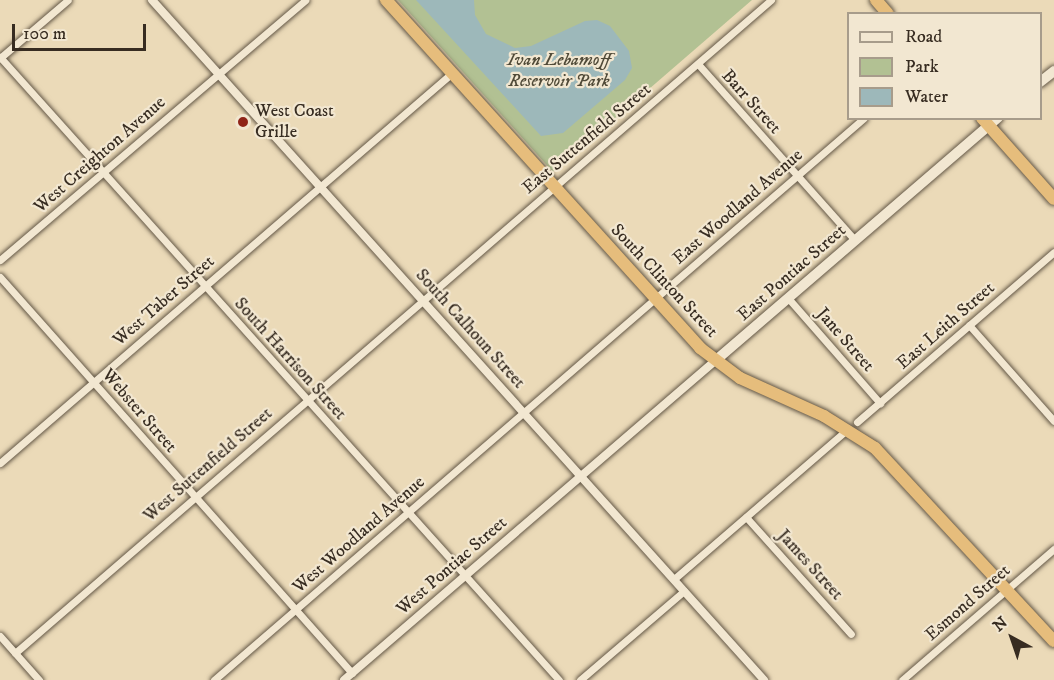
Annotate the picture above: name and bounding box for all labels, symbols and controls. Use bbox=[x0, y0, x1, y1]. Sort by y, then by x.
scale bar bbox=[15, 12, 148, 50]
legend bbox=[847, 12, 1042, 120]
text: 100 m bbox=[23, 23, 66, 45]
text: Road bbox=[905, 26, 942, 48]
park label: Ivan Lebamoff Reservoir Park bbox=[507, 50, 611, 92]
text: Park bbox=[905, 56, 939, 78]
street label: Barr Street bbox=[717, 65, 785, 139]
street label: East Suttenfield Street bbox=[518, 79, 656, 199]
text: Water bbox=[905, 86, 948, 108]
street label: West Creighton Avenue bbox=[30, 92, 170, 218]
place label: West Coast Grille bbox=[255, 101, 334, 144]
marker: West Coast Grille bbox=[236, 115, 250, 129]
street label: East Woodland Avenue bbox=[669, 145, 807, 269]
street label: South Clinton Street bbox=[606, 220, 722, 342]
street label: East Pontiac Street bbox=[733, 220, 851, 326]
street label: West Taber Street bbox=[109, 251, 219, 351]
street label: South Calhoun Street bbox=[411, 265, 529, 393]
street label: East Leith Street bbox=[893, 278, 999, 374]
street label: South Harrison Street bbox=[229, 293, 351, 425]
street label: Jane Street bbox=[811, 304, 879, 376]
street label: Webster Street bbox=[97, 365, 181, 457]
street label: West Suttenfield Street bbox=[139, 403, 277, 527]
street label: West Woodland Avenue bbox=[289, 472, 429, 598]
street label: West Pontiac Street bbox=[392, 512, 512, 620]
street label: James Street bbox=[773, 525, 847, 605]
street label: Esmond Street bbox=[921, 560, 1015, 646]
north arrow bbox=[982, 608, 1042, 668]
text: N bbox=[989, 612, 1012, 636]

